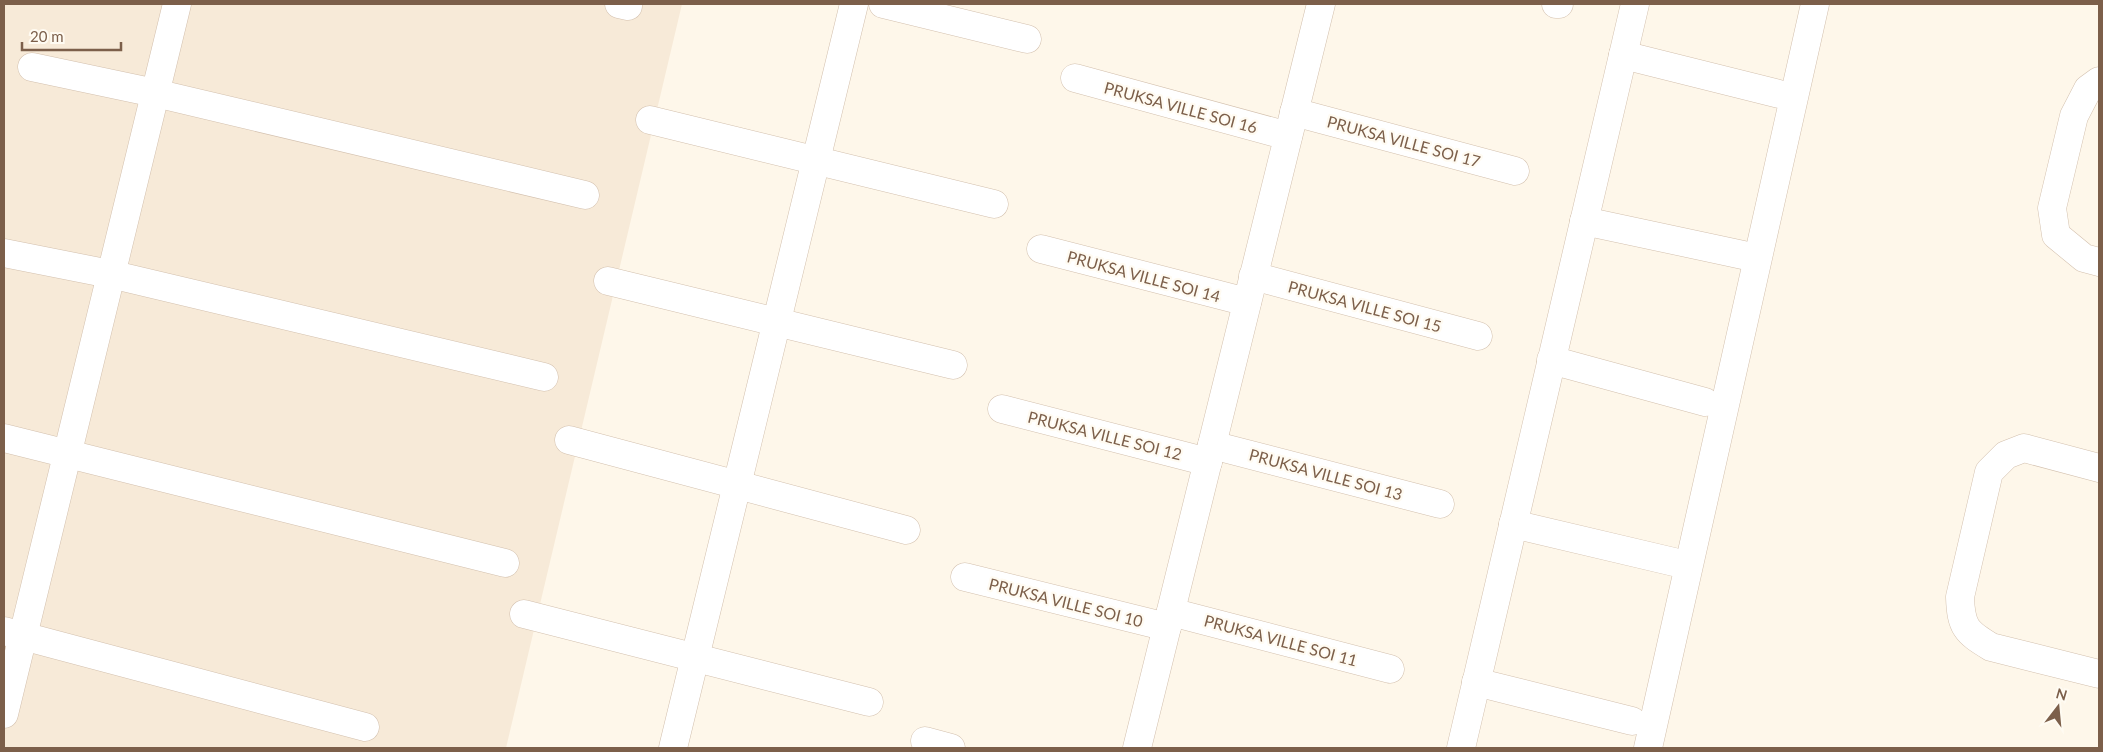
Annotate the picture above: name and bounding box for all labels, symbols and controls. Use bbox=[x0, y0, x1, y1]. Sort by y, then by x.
scale bar bbox=[22, 20, 121, 52]
text: 20 m bbox=[30, 27, 64, 45]
street label: PRUKSA VILLE SOI 16 bbox=[1102, 77, 1260, 137]
street label: PRUKSA VILLE SOI 17 bbox=[1325, 111, 1483, 171]
street label: PRUKSA VILLE SOI 14 bbox=[1065, 246, 1223, 306]
street label: PRUKSA VILLE SOI 15 bbox=[1286, 276, 1444, 336]
street label: PRUKSA VILLE SOI 12 bbox=[1026, 407, 1184, 463]
street label: PRUKSA VILLE SOI 13 bbox=[1247, 444, 1405, 504]
street label: PRUKSA VILLE SOI 10 bbox=[987, 574, 1145, 630]
street label: PRUKSA VILLE SOI 11 bbox=[1202, 610, 1360, 670]
north arrow bbox=[2033, 682, 2083, 732]
text: N bbox=[2054, 684, 2069, 704]

